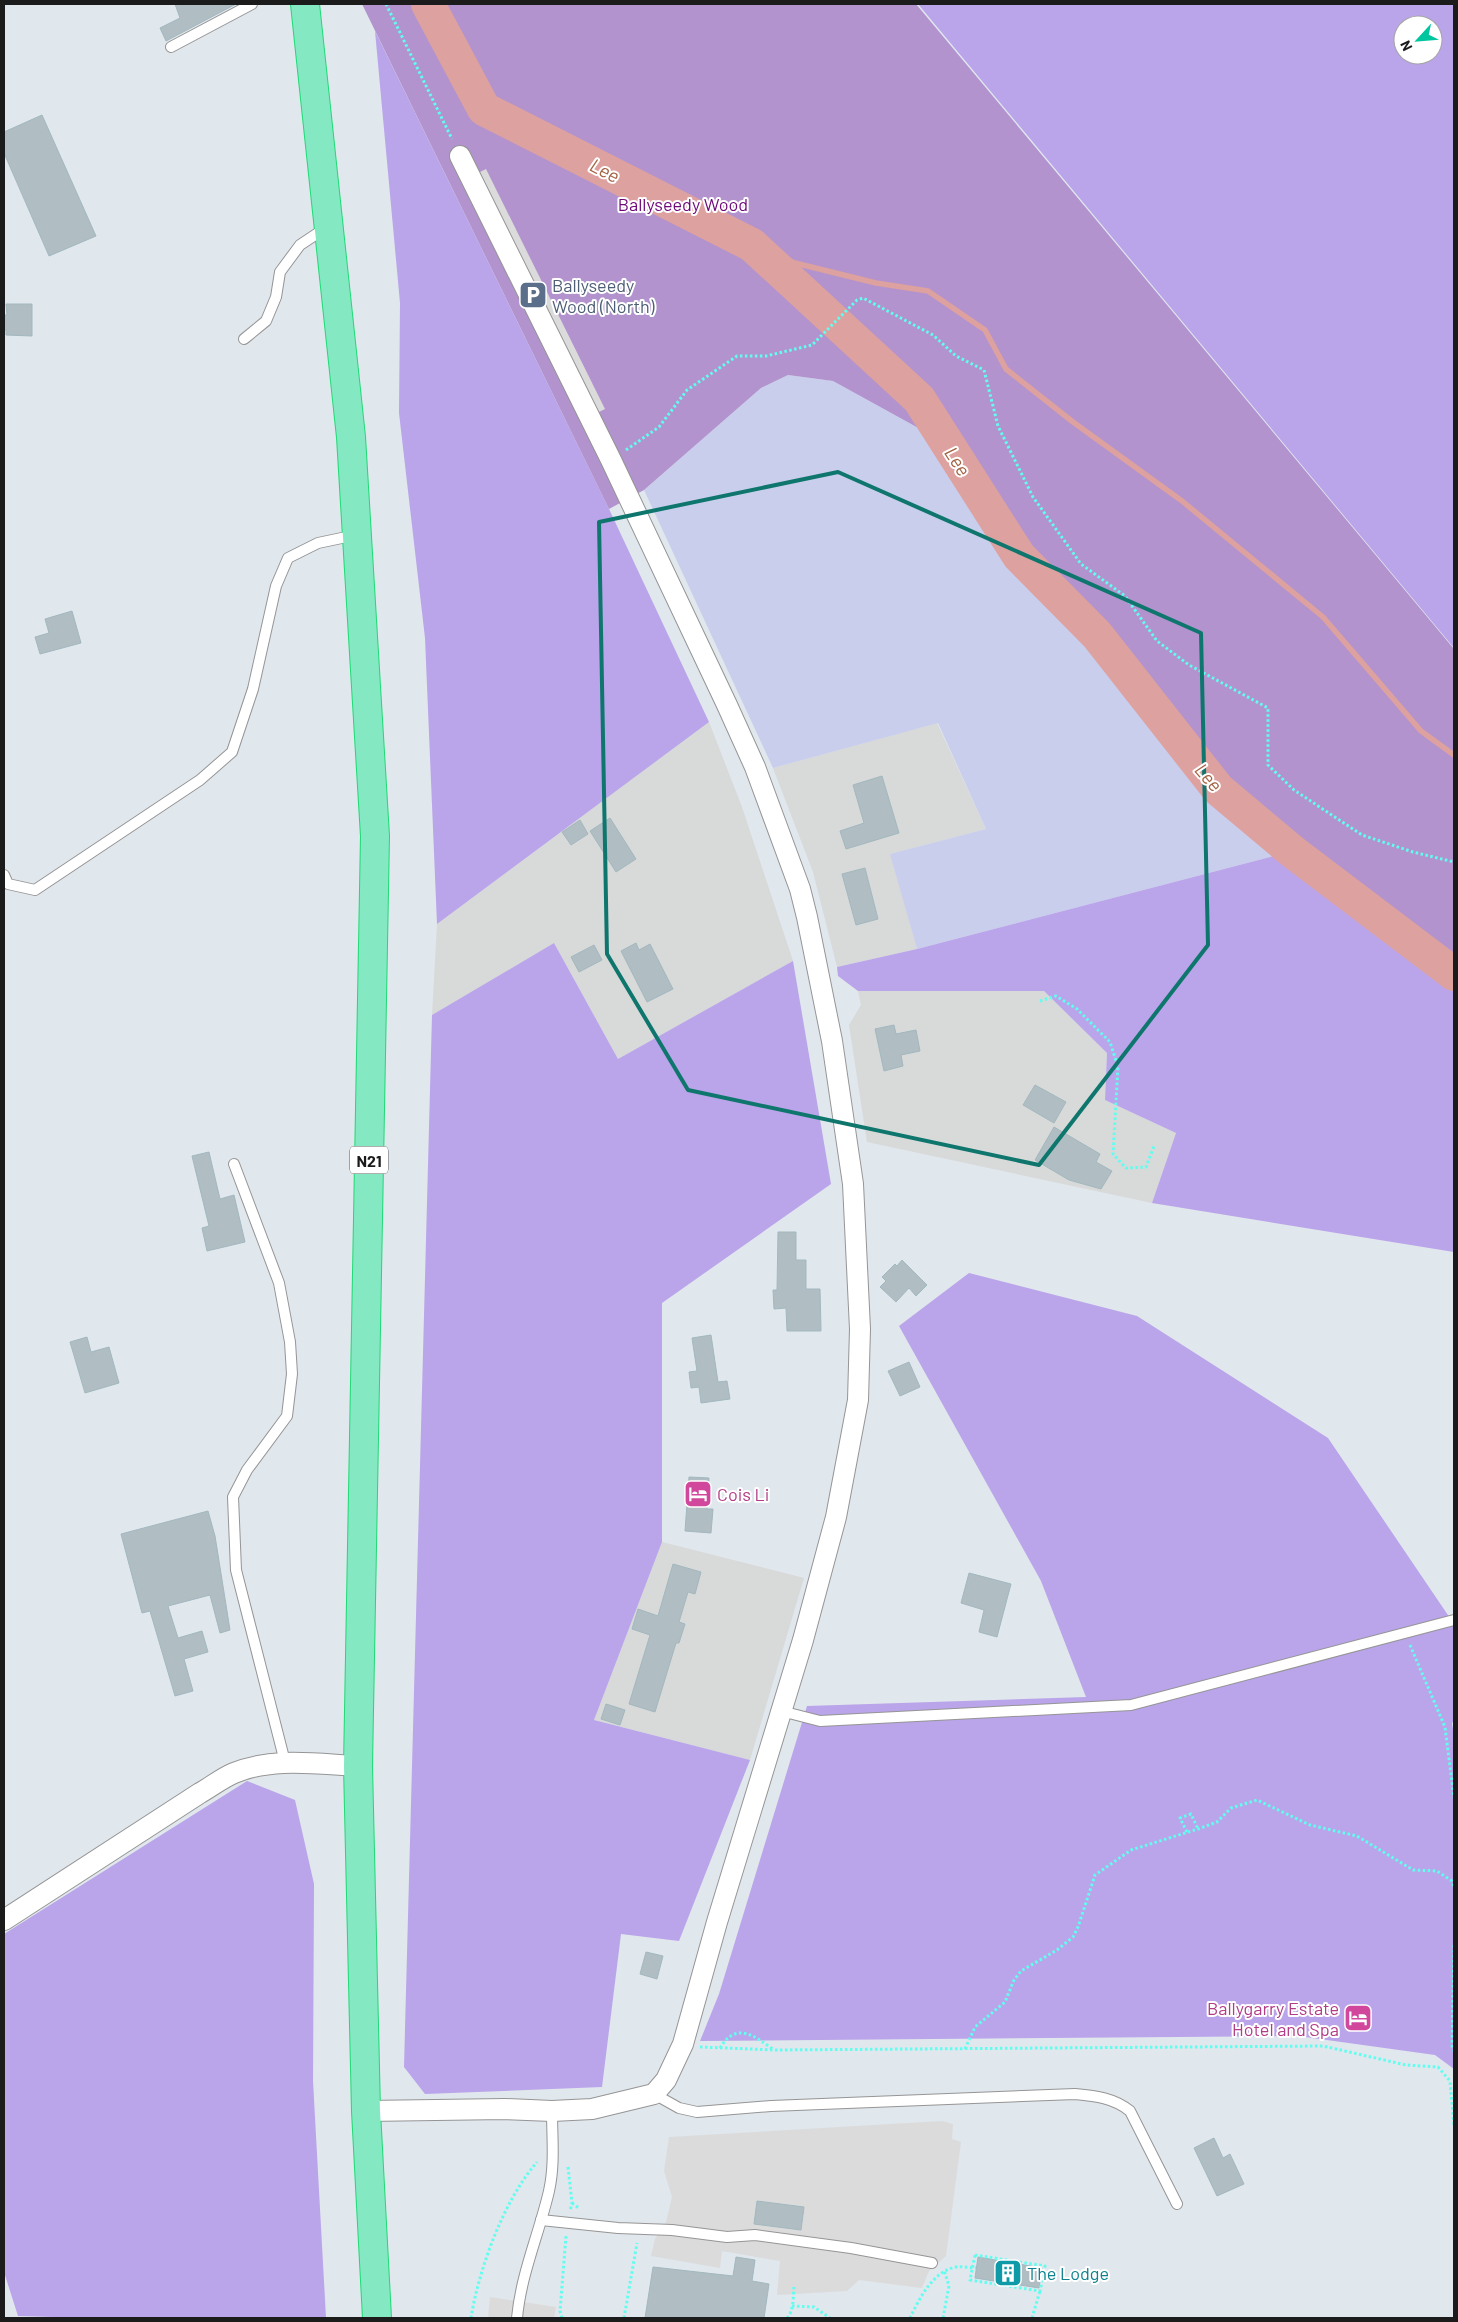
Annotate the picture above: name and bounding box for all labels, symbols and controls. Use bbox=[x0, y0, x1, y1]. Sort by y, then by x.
north arrow bbox=[1393, 15, 1443, 65]
text: N bbox=[1396, 38, 1416, 54]
water label: Lee bbox=[586, 153, 624, 187]
park label: Ballyseedy Wood bbox=[618, 193, 748, 215]
place label: Ballyseedy Wood (North) bbox=[552, 274, 655, 317]
parking icon: Ballyseedy Wood (North) bbox=[518, 280, 548, 310]
water label: Lee bbox=[940, 442, 976, 480]
water label: Lee bbox=[1190, 758, 1228, 796]
road number: N21 bbox=[350, 1146, 388, 1174]
hotel icon: Cois Li bbox=[683, 1479, 713, 1509]
place label: Cois Li bbox=[717, 1483, 769, 1505]
place label: Ballygarry Estate Hotel and Spa bbox=[1207, 1997, 1339, 2040]
hotel icon: Ballygarry Estate Hotel and Spa bbox=[1343, 2003, 1373, 2033]
building icon: The Lodge bbox=[993, 2258, 1023, 2288]
place label: The Lodge bbox=[1027, 2262, 1109, 2284]

